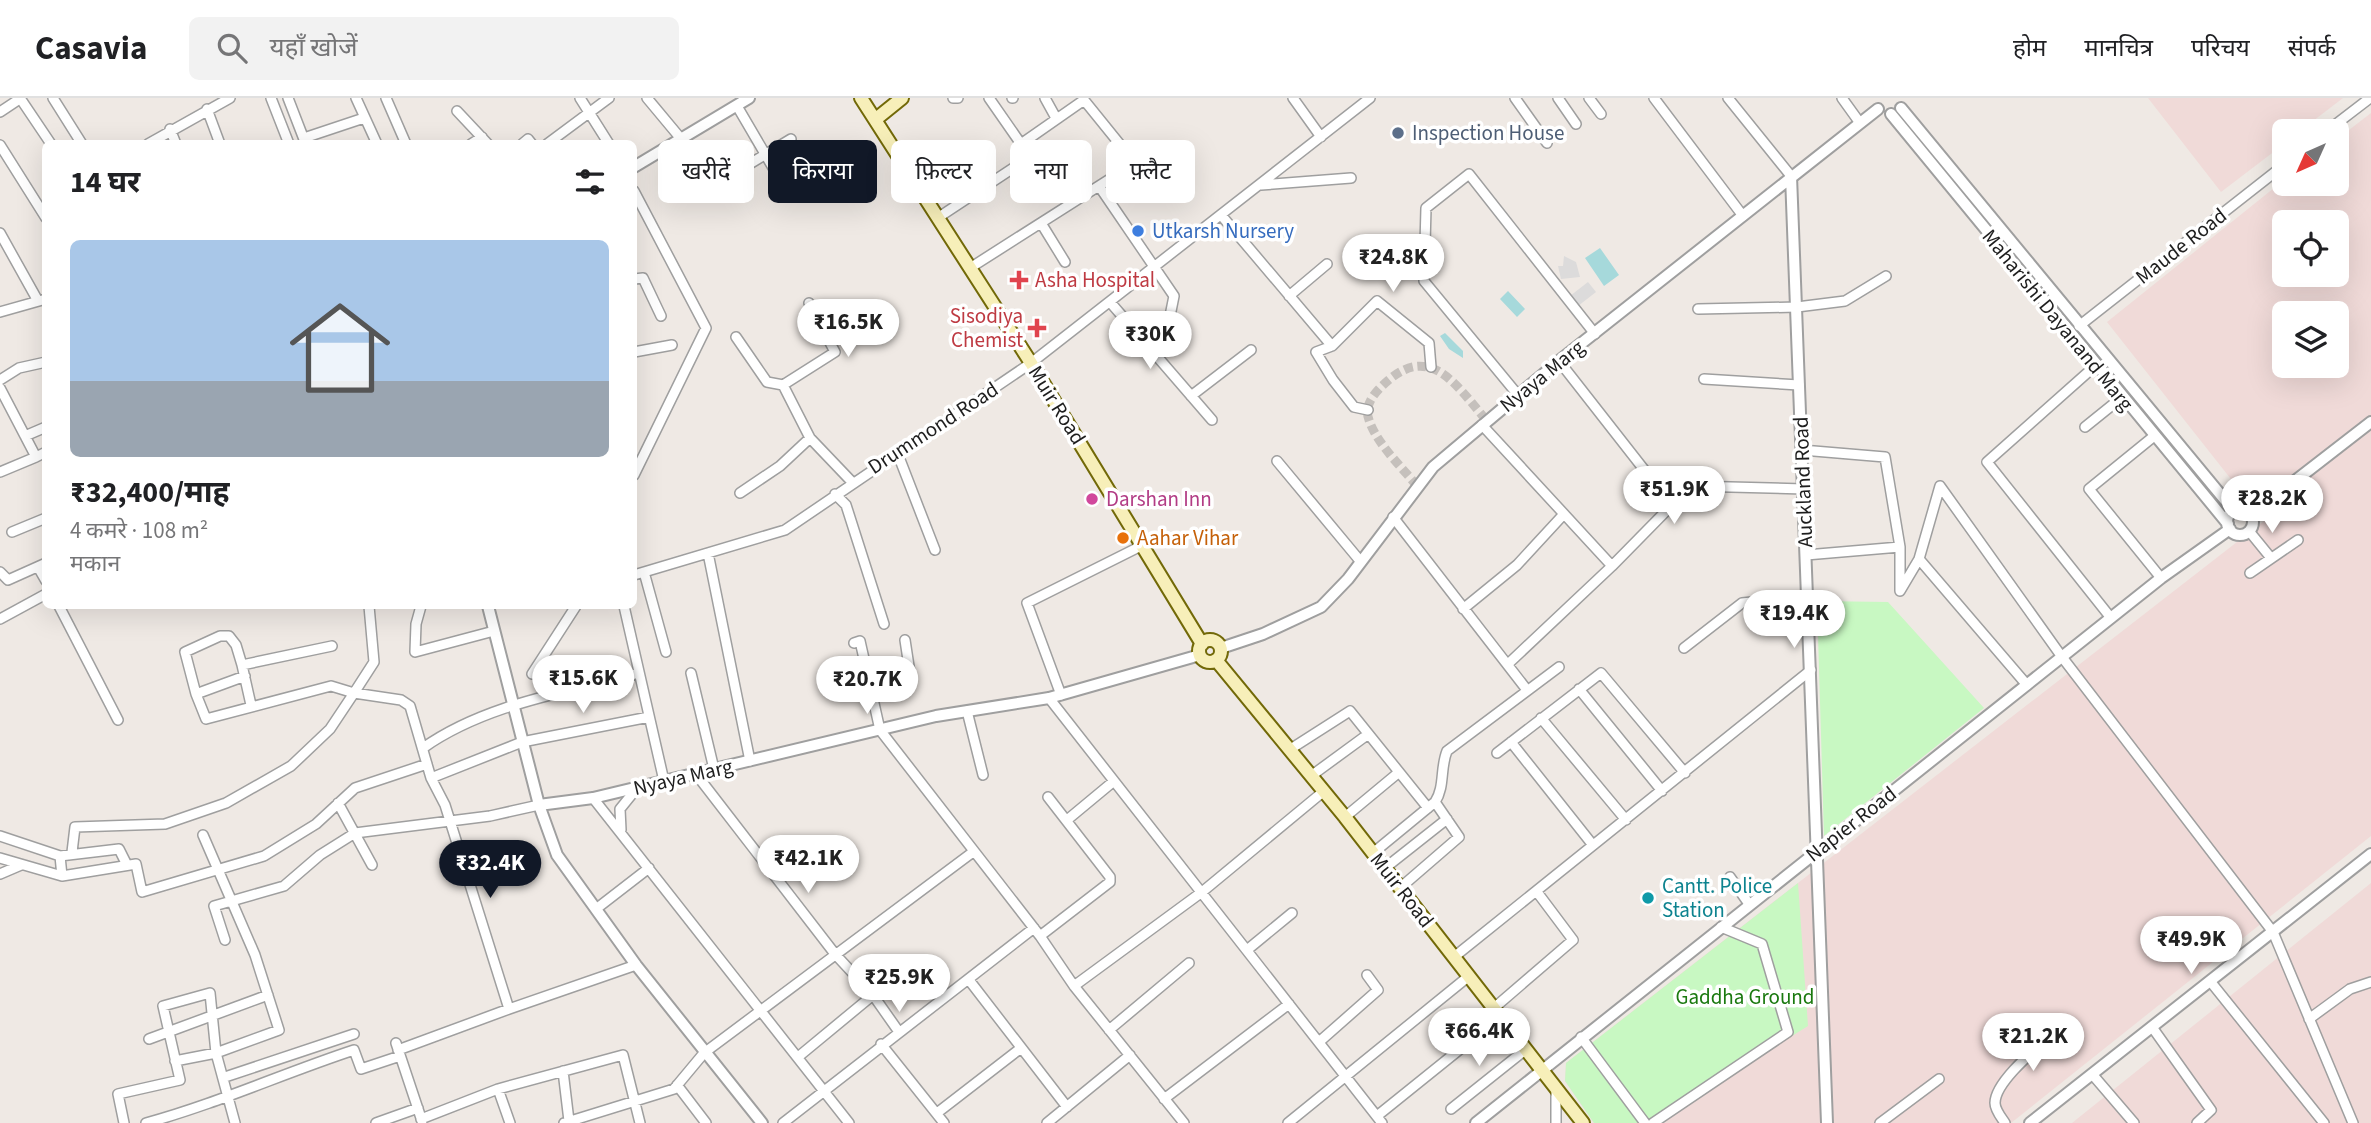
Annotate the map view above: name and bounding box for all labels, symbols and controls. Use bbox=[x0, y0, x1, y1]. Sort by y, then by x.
search box bbox=[189, 17, 679, 80]
text: Casavia bbox=[35, 25, 147, 72]
icon: search bbox=[213, 29, 251, 67]
text: यहाँ खोजें bbox=[269, 29, 358, 66]
text: होम bbox=[2013, 31, 2046, 66]
text: मानचित्र bbox=[2084, 31, 2153, 66]
text: परिचय bbox=[2191, 31, 2250, 66]
text: संपर्क bbox=[2288, 31, 2336, 66]
place label: Inspection House bbox=[1412, 118, 1564, 148]
north arrow bbox=[2272, 119, 2348, 196]
map controls bbox=[2272, 119, 2349, 378]
marker: Inspection House bbox=[1390, 125, 1406, 141]
chip: खरीदें bbox=[658, 140, 754, 203]
chip: किराया bbox=[768, 140, 877, 203]
chip: फ़िल्टर bbox=[891, 140, 996, 203]
chip: नया bbox=[1010, 140, 1092, 203]
chip: फ़्लैट bbox=[1106, 140, 1195, 203]
text: 14 घर bbox=[70, 161, 140, 204]
icon: filters bbox=[571, 163, 609, 201]
street label: Maude Road bbox=[2129, 201, 2233, 291]
button: locate bbox=[2272, 210, 2349, 287]
place label: Utkarsh Nursery bbox=[1152, 216, 1294, 246]
marker: Utkarsh Nursery bbox=[1130, 223, 1146, 239]
street label: Maharishi Dayanand Marg bbox=[1975, 223, 2141, 418]
pin: ₹24.8K bbox=[1336, 234, 1450, 294]
text: ₹24.8K bbox=[1358, 240, 1428, 273]
place label: Asha Hospital bbox=[1035, 265, 1155, 295]
marker: Asha Hospital bbox=[1009, 270, 1029, 290]
icon: home bbox=[277, 285, 403, 411]
pin: ₹16.5K bbox=[791, 300, 905, 359]
place label: Sisodiya Chemist bbox=[950, 301, 1023, 355]
button: layers bbox=[2272, 301, 2349, 378]
text: ₹16.5K bbox=[813, 305, 883, 338]
pin: ₹30K bbox=[1109, 312, 1191, 371]
text: ₹30K bbox=[1125, 317, 1175, 350]
marker: Sisodiya Chemist bbox=[1029, 320, 1045, 336]
street label: Nyaya Marg bbox=[1493, 332, 1591, 420]
street label: Muir Road bbox=[1021, 360, 1093, 450]
street label: Drummond Road bbox=[862, 375, 1004, 481]
street label: Auckland Road bbox=[1786, 416, 1820, 548]
pin: ₹51.9K bbox=[1617, 466, 1731, 526]
text: ₹32,400/माह bbox=[70, 471, 230, 514]
text: ₹51.9K bbox=[1639, 472, 1709, 505]
pin: ₹28.2K bbox=[2215, 476, 2329, 535]
text: ₹28.2K bbox=[2237, 481, 2307, 514]
place label: Darshan Inn bbox=[1106, 484, 1212, 514]
marker: Darshan Inn bbox=[1084, 491, 1100, 507]
text: 4 कमरे · 108 m² bbox=[70, 514, 208, 547]
place label: Aahar Vihar bbox=[1137, 523, 1239, 553]
marker: Aahar Vihar bbox=[1115, 530, 1131, 546]
text: मकान bbox=[70, 547, 120, 580]
pin: ₹19.4K bbox=[1737, 590, 1851, 650]
text: ₹19.4K bbox=[1759, 596, 1829, 629]
pin: ₹15.6K bbox=[526, 656, 640, 715]
pin: ₹20.7K bbox=[810, 656, 924, 716]
text: ₹15.6K bbox=[548, 661, 618, 694]
text: ₹20.7K bbox=[832, 662, 902, 695]
street label: Nyaya Marg bbox=[630, 751, 736, 803]
street label: Napier Road bbox=[1799, 779, 1903, 869]
pin: ₹42.1K bbox=[751, 836, 865, 895]
pin: ₹32.4K bbox=[433, 840, 547, 900]
text: ₹42.1K bbox=[773, 841, 843, 874]
text: ₹32.4K bbox=[455, 846, 525, 879]
street label: Muir Road bbox=[1363, 846, 1441, 934]
place label: Cantt. Police Station bbox=[1662, 871, 1772, 925]
marker: Cantt. Police Station bbox=[1640, 890, 1656, 906]
pin: ₹49.9K bbox=[2134, 916, 2248, 976]
text: ₹49.9K bbox=[2156, 922, 2226, 955]
pin: ₹25.9K bbox=[842, 954, 956, 1014]
text: ₹25.9K bbox=[864, 960, 934, 993]
park label: Gaddha Ground bbox=[1675, 982, 1815, 1012]
pin: ₹66.4K bbox=[1422, 1009, 1536, 1068]
text: ₹66.4K bbox=[1444, 1014, 1514, 1047]
pin: ₹21.2K bbox=[1976, 1014, 2090, 1073]
text: ₹21.2K bbox=[1998, 1019, 2068, 1052]

